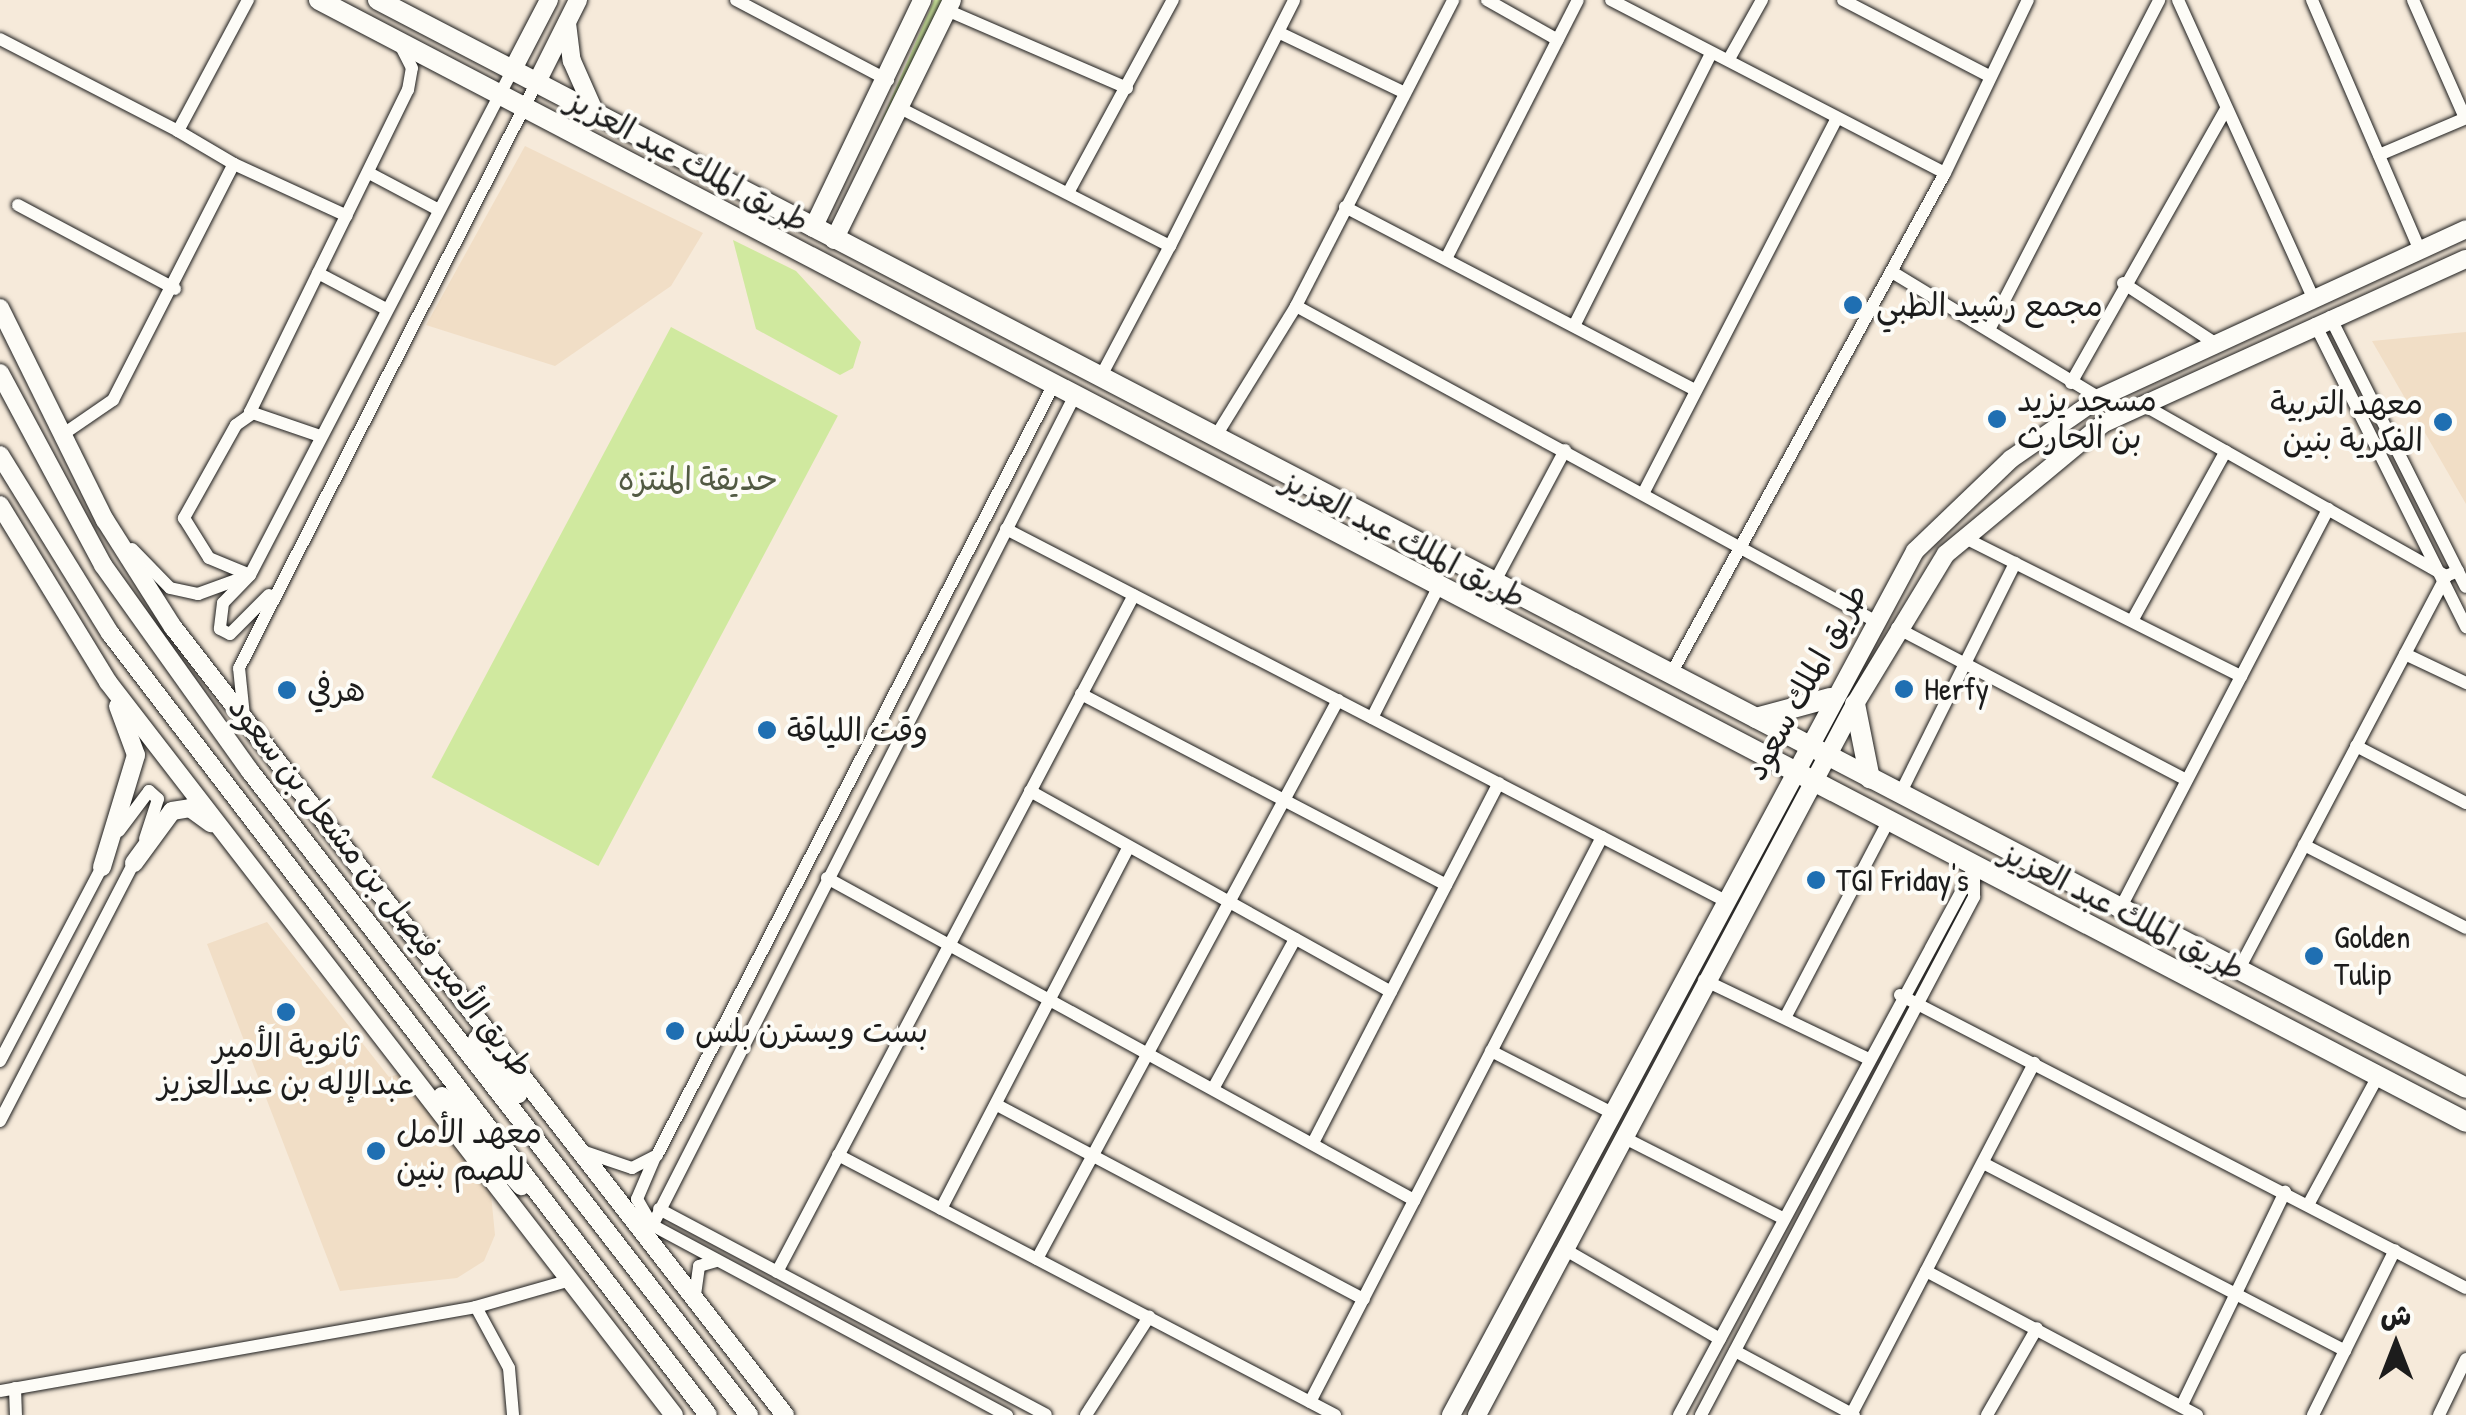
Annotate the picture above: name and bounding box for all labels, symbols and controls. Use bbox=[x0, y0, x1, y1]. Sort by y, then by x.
street label: طريق الملك عبد العزيز bbox=[561, 81, 815, 241]
place label: مجمع رشيد الطبي bbox=[1876, 286, 2103, 324]
marker: مجمع رشيد الطبي bbox=[1840, 292, 1866, 318]
place label: مسجد يزيد بن الحارث bbox=[2017, 382, 2157, 457]
place label: معهد التربية الفكرية بنين bbox=[2270, 385, 2423, 460]
marker: مسجد يزيد بن الحارث bbox=[1986, 408, 2008, 430]
marker: معهد التربية الفكرية بنين bbox=[2432, 411, 2454, 433]
park label: حديقة المنتزه bbox=[618, 460, 778, 498]
street label: طريق الملك عبد العزيز bbox=[1276, 461, 1532, 617]
street label: طريق الملك سعود bbox=[1736, 577, 1876, 787]
place label: Herfy bbox=[1924, 670, 1989, 708]
place label: هرفي bbox=[307, 671, 366, 709]
marker: Herfy bbox=[1893, 678, 1915, 700]
marker: هرفي bbox=[276, 679, 298, 701]
street label: طريق الأمير فيصل بن مشعل بن سعود bbox=[220, 689, 542, 1085]
place label: وقت اللياقة bbox=[787, 711, 928, 749]
marker: وقت اللياقة bbox=[756, 719, 778, 741]
street label: طريق الملك عبد العزيز bbox=[1995, 833, 2251, 989]
place label: TGI Friday's bbox=[1836, 861, 1969, 899]
marker: TGI Friday's bbox=[1805, 869, 1827, 891]
place label: Golden Tulip bbox=[2334, 919, 2410, 994]
marker: Golden Tulip bbox=[2303, 945, 2325, 967]
marker: ثانوية الأمير عبدالإله بن عبدالعزيز bbox=[275, 1001, 297, 1023]
place label: بست ويسترن بلس bbox=[695, 1012, 928, 1050]
marker: بست ويسترن بلس bbox=[664, 1020, 686, 1042]
place label: ثانوية الأمير عبدالإله بن عبدالعزيز bbox=[158, 1028, 414, 1103]
place label: معهد الأمل للصم بنين bbox=[396, 1114, 542, 1189]
marker: معهد الأمل للصم بنين bbox=[365, 1140, 387, 1162]
north arrow bbox=[2346, 1295, 2446, 1395]
text: ش bbox=[2381, 1296, 2411, 1334]

